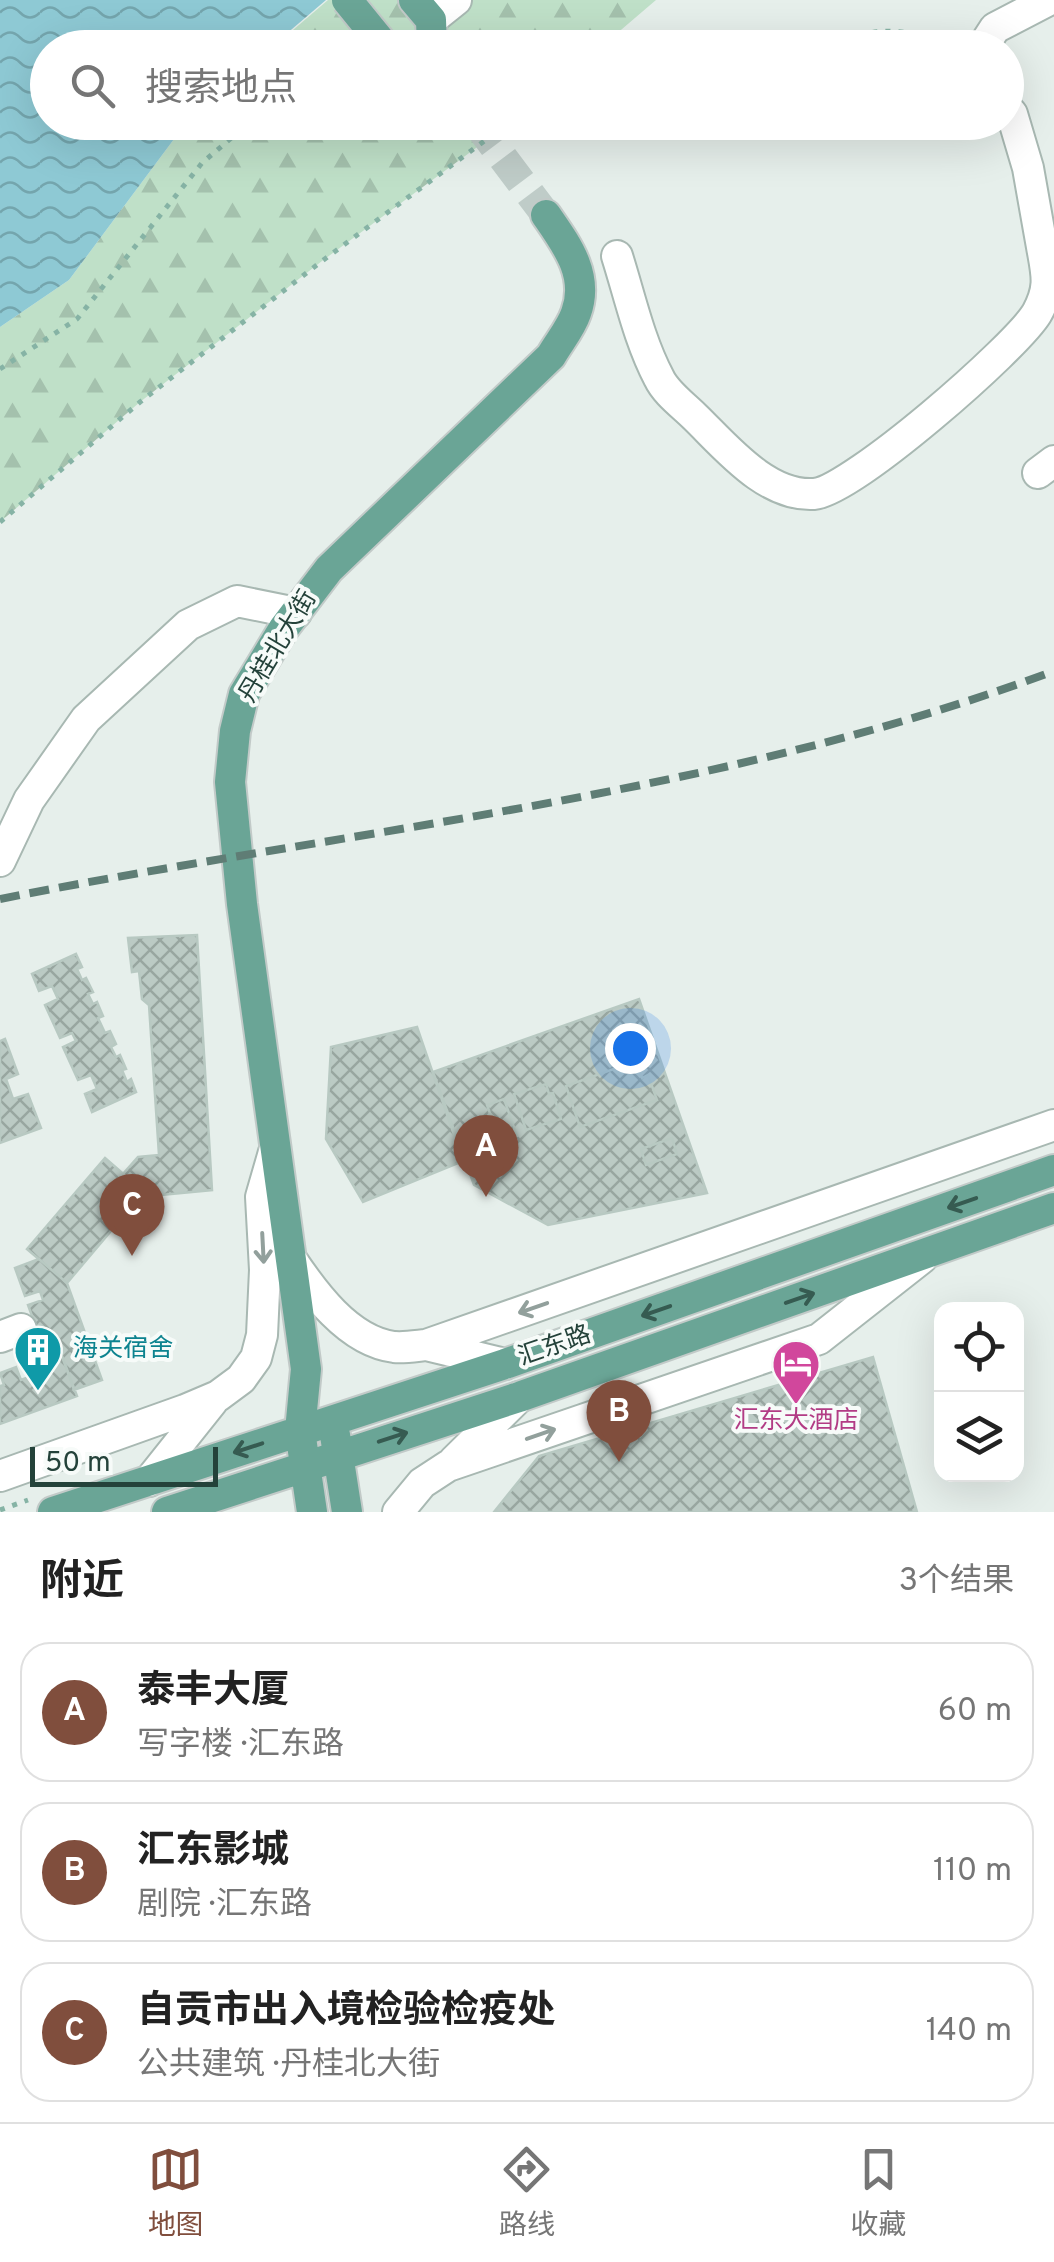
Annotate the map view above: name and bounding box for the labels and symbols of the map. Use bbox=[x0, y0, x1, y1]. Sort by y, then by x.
street label: 丹桂北大街 bbox=[233, 585, 325, 709]
your location bbox=[605, 1023, 656, 1074]
pin: A bbox=[454, 1114, 518, 1197]
pin: C bbox=[100, 1174, 164, 1256]
one-way arrow bbox=[947, 1195, 979, 1213]
one-way arrow bbox=[254, 1231, 273, 1263]
one-way arrow bbox=[783, 1288, 814, 1306]
one-way arrow bbox=[518, 1300, 549, 1318]
one-way arrow bbox=[641, 1303, 672, 1321]
street label: 汇东路 bbox=[514, 1320, 596, 1374]
building icon: 海关宿舍 bbox=[12, 1324, 64, 1392]
place label: 海关宿舍 bbox=[73, 1334, 173, 1366]
hotel icon: 汇东大酒店 bbox=[770, 1338, 822, 1406]
pin: B bbox=[586, 1380, 652, 1462]
place label: 汇东大酒店 bbox=[733, 1406, 859, 1438]
one-way arrow bbox=[525, 1424, 557, 1442]
one-way arrow bbox=[377, 1427, 408, 1445]
one-way arrow bbox=[233, 1440, 264, 1458]
scale bar bbox=[30, 1442, 218, 1486]

